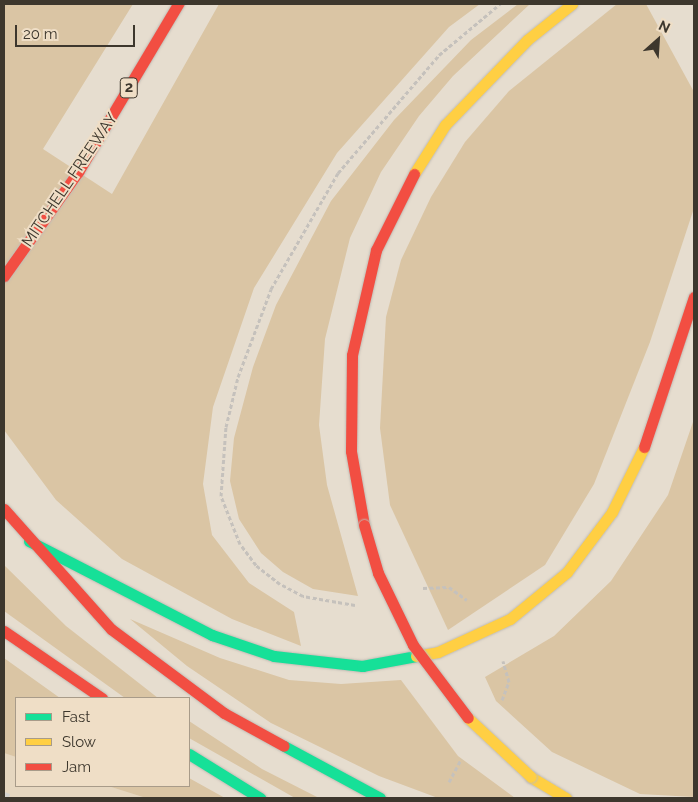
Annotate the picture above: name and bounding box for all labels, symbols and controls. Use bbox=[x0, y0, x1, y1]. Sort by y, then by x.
scale bar bbox=[18, 15, 138, 47]
north arrow bbox=[633, 15, 683, 65]
text: N bbox=[656, 17, 673, 36]
text: 20 m bbox=[23, 25, 58, 43]
road number: 2 bbox=[119, 76, 139, 100]
street label: MITCHELL FREEWAY bbox=[18, 109, 122, 251]
legend bbox=[15, 697, 190, 787]
text: Fast bbox=[62, 708, 90, 726]
text: Slow bbox=[62, 733, 96, 751]
text: Jam bbox=[62, 758, 91, 776]

